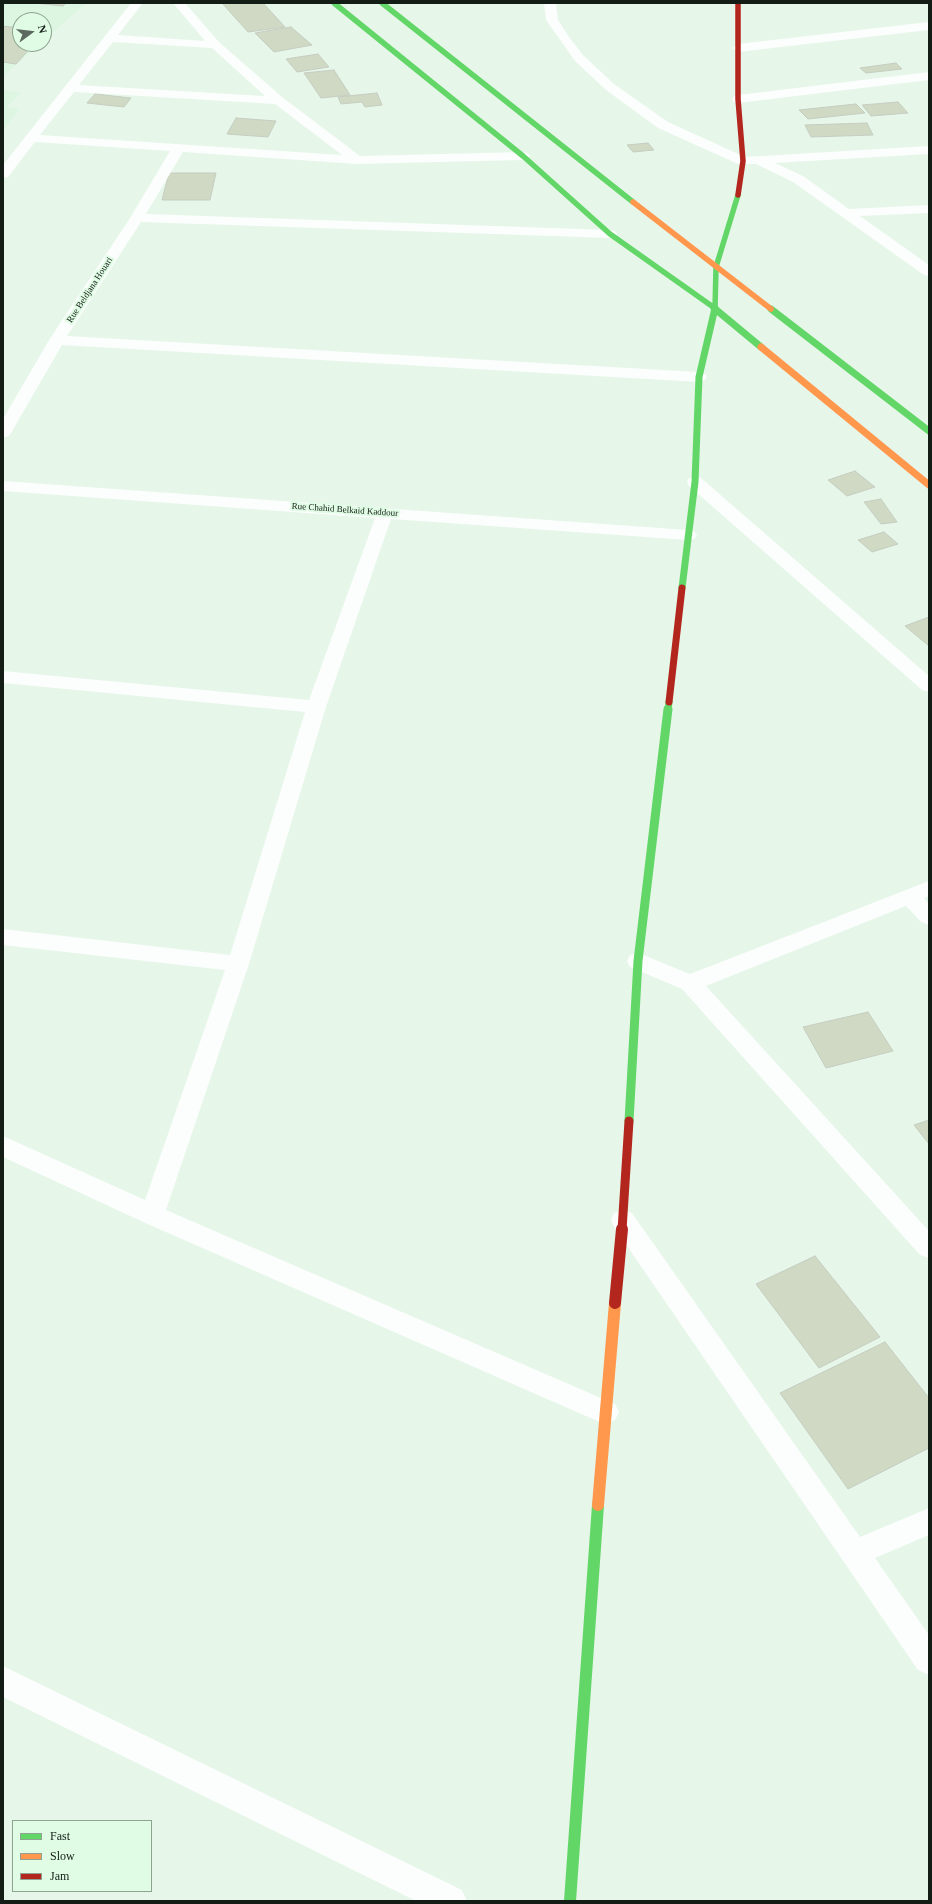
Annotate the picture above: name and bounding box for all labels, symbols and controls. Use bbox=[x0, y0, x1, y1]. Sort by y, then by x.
north arrow bbox=[12, 12, 52, 52]
text: N bbox=[36, 24, 49, 35]
street label: Rue Beldjana Houari bbox=[65, 255, 115, 325]
street label: Rue Chahid Belkaid Kaddour bbox=[291, 501, 399, 519]
legend bbox=[12, 1820, 152, 1892]
text: Fast bbox=[50, 1829, 70, 1843]
text: Slow bbox=[50, 1849, 75, 1863]
text: Jam bbox=[50, 1869, 69, 1883]

